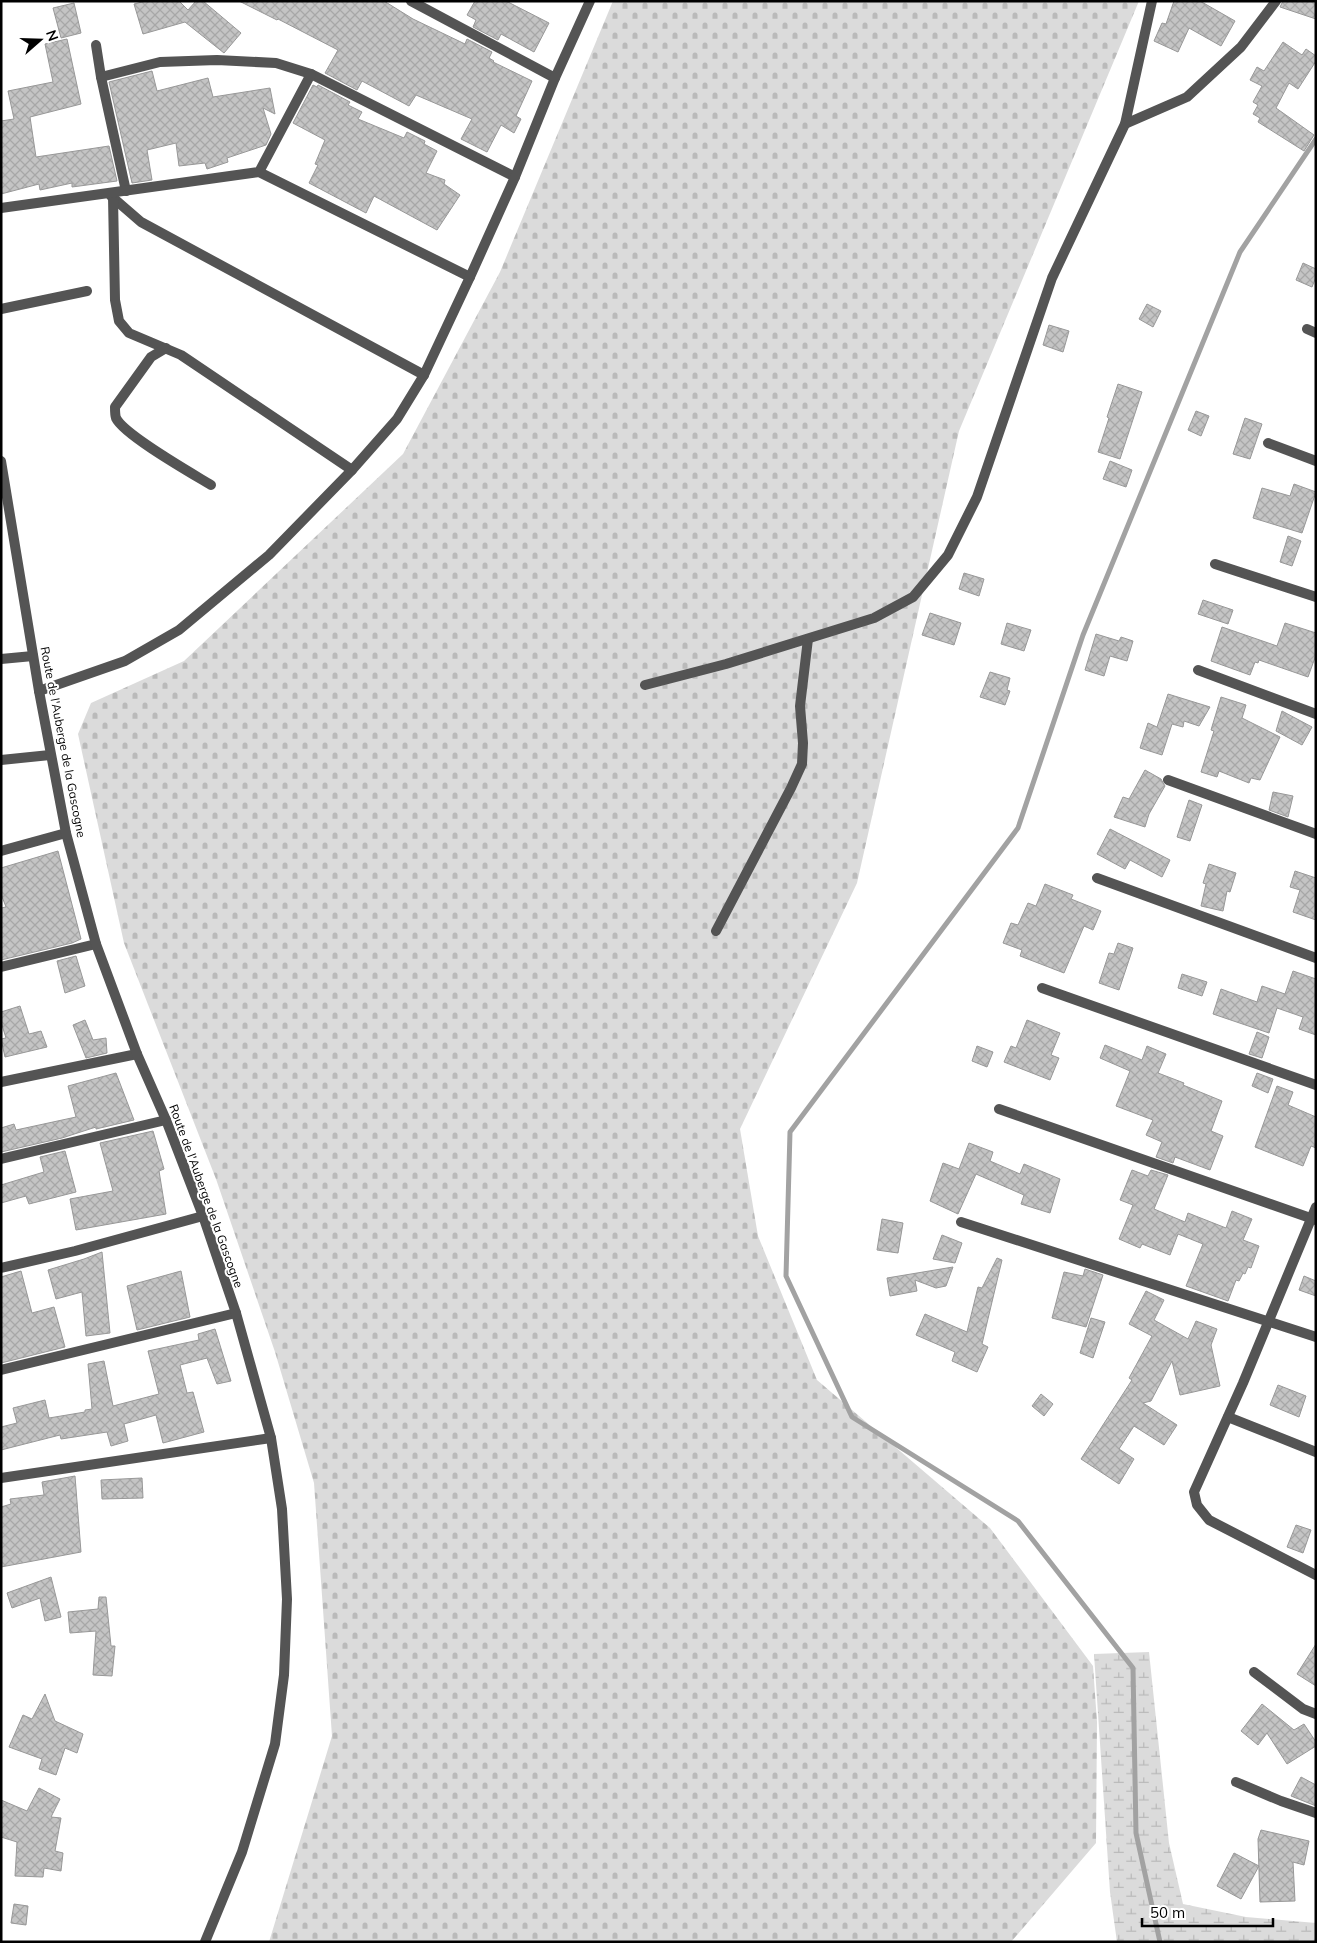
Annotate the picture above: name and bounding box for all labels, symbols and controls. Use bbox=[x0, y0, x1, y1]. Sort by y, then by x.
north arrow bbox=[15, 15, 65, 65]
text: N bbox=[42, 28, 62, 44]
street label: Route de l'Auberge de la Gascogne bbox=[38, 645, 89, 839]
street label: Route de l'Auberge de la Gascogne bbox=[166, 1102, 247, 1290]
scale bar bbox=[1142, 1896, 1273, 1928]
text: 50 m bbox=[1150, 1903, 1185, 1922]

